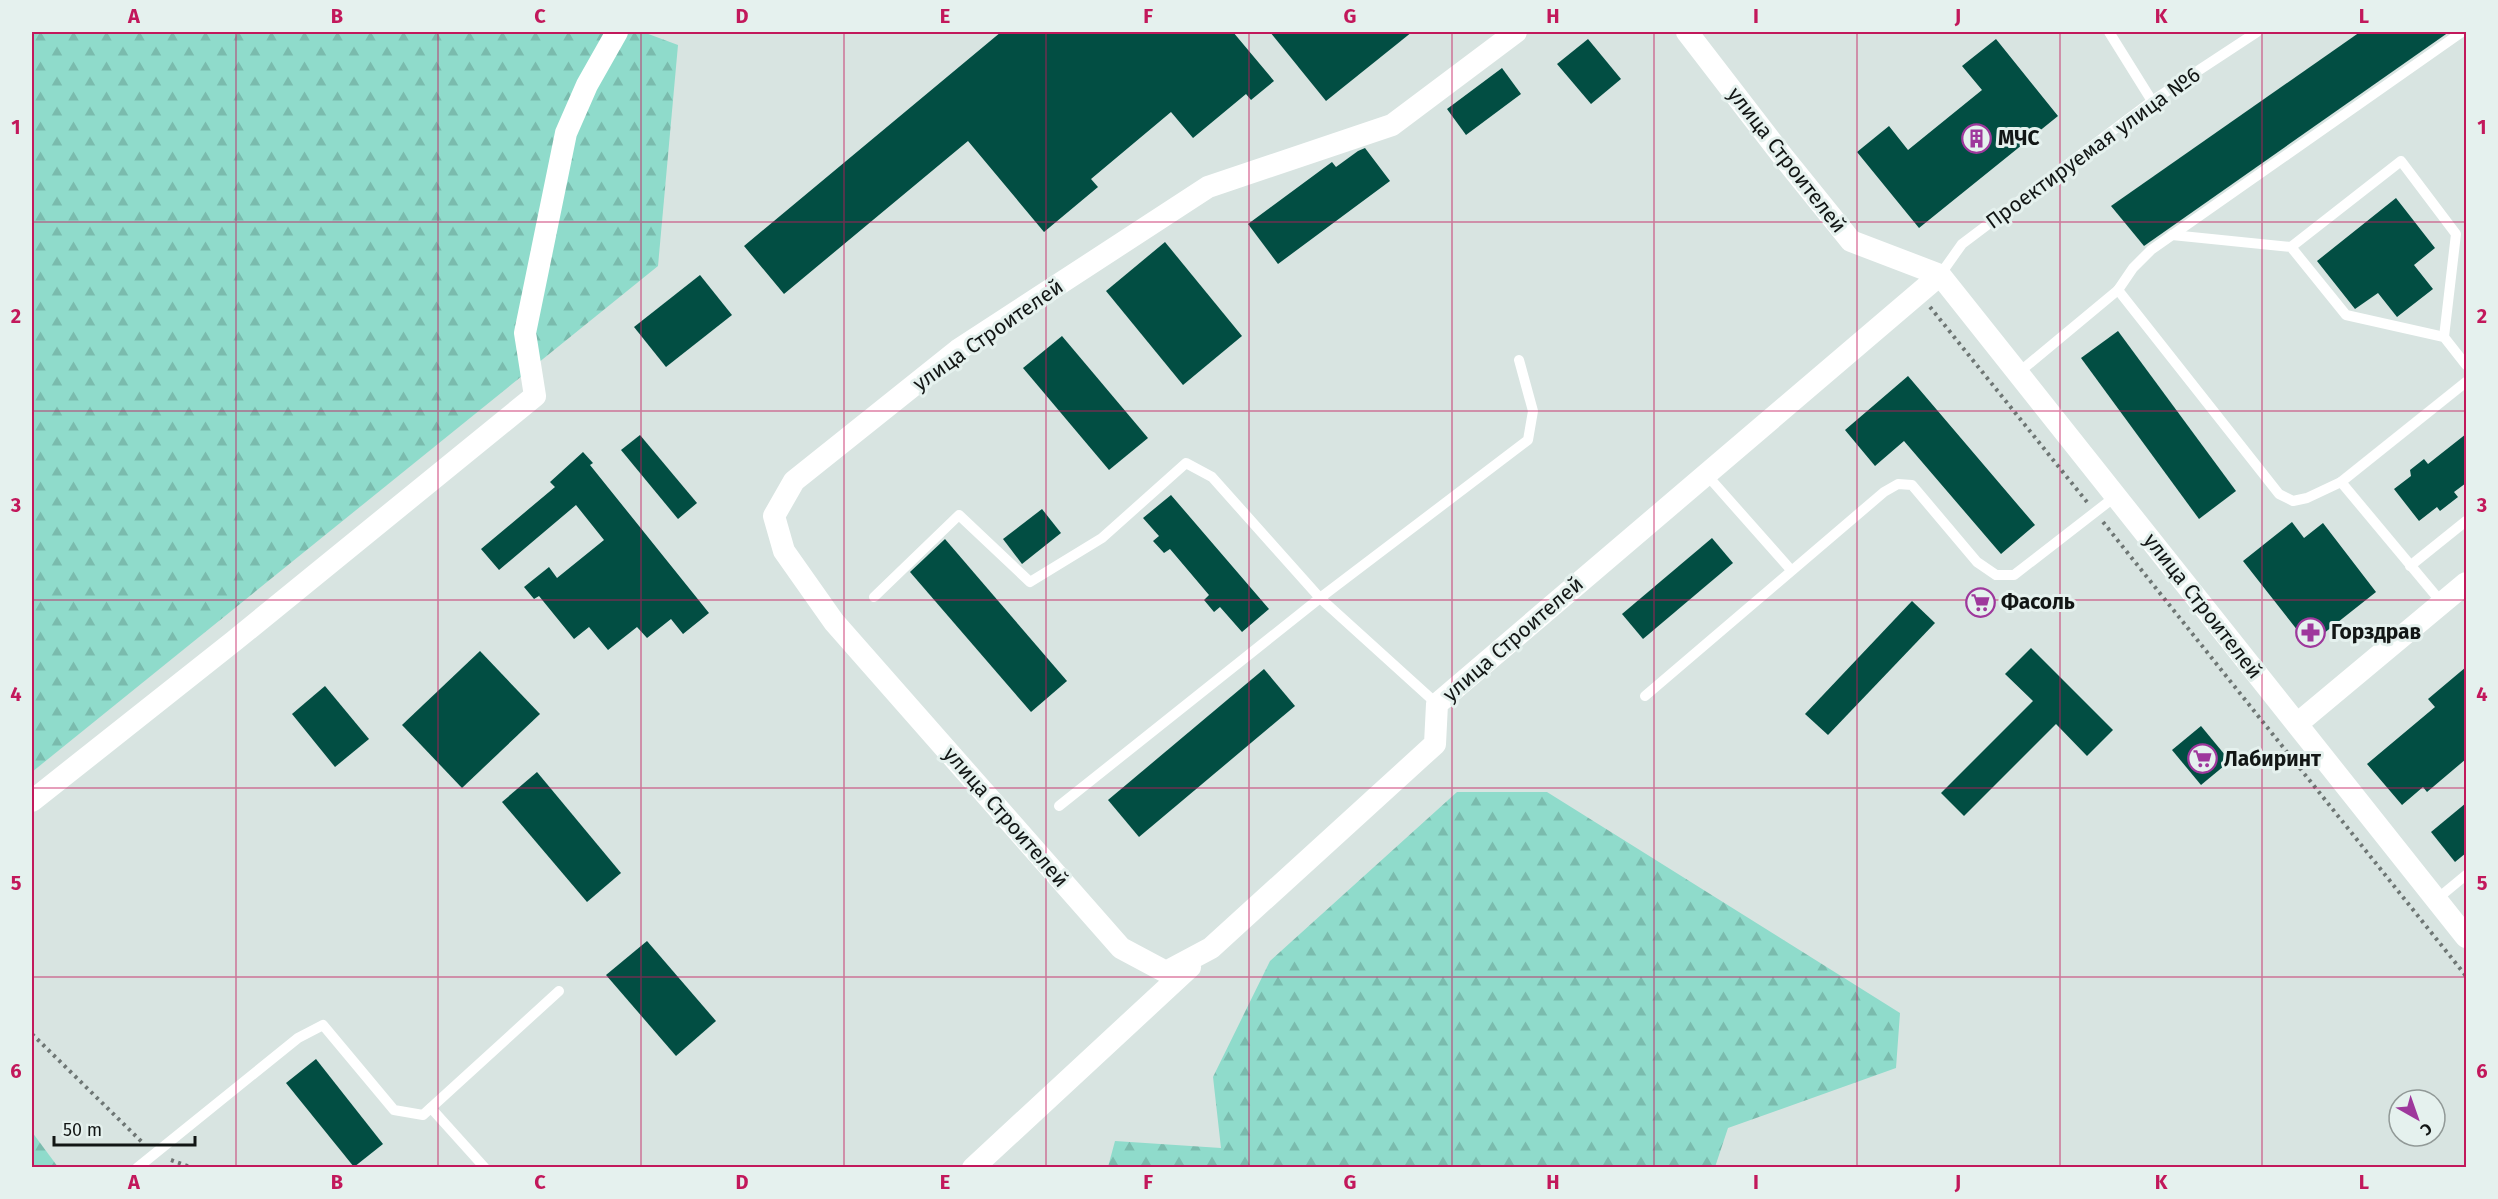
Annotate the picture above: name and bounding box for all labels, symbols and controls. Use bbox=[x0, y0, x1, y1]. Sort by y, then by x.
text: A bbox=[127, 4, 141, 28]
text: B bbox=[331, 4, 343, 28]
text: C bbox=[534, 4, 546, 28]
text: D bbox=[735, 4, 749, 28]
text: E bbox=[940, 4, 950, 28]
text: F bbox=[1143, 4, 1153, 28]
text: G bbox=[1344, 4, 1356, 28]
text: H bbox=[1546, 4, 1560, 28]
text: I bbox=[1753, 4, 1759, 28]
text: J bbox=[1954, 4, 1961, 28]
text: K bbox=[2155, 4, 2168, 28]
text: L bbox=[2359, 4, 2369, 28]
street label: Проектируемая улица №6 bbox=[1981, 61, 2205, 235]
street label: улица Строителей bbox=[1722, 82, 1852, 238]
text: 1 bbox=[11, 115, 21, 139]
text: 1 bbox=[2477, 115, 2487, 139]
building icon: МЧС bbox=[1961, 122, 1993, 154]
place label: МЧС bbox=[1998, 125, 2040, 151]
street label: улица Строителей bbox=[908, 273, 1068, 397]
text: 2 bbox=[11, 304, 21, 328]
text: 2 bbox=[2477, 304, 2487, 328]
text: 3 bbox=[10, 493, 21, 517]
text: 3 bbox=[2476, 493, 2487, 517]
street label: улица Строителей bbox=[2138, 528, 2268, 684]
street label: улица Строителей bbox=[1437, 571, 1589, 707]
supermarket icon: Фасоль bbox=[1964, 586, 1996, 618]
place label: Фасоль bbox=[2001, 589, 2075, 615]
pharmacy icon: Горздрав bbox=[2294, 616, 2326, 648]
place label: Горздрав bbox=[2331, 619, 2421, 645]
text: 4 bbox=[10, 682, 22, 706]
text: 4 bbox=[2476, 682, 2488, 706]
street label: улица Строителей bbox=[938, 741, 1074, 893]
supermarket icon: Лабиринт bbox=[2187, 743, 2219, 775]
place label: Лабиринт bbox=[2224, 746, 2322, 772]
text: 5 bbox=[11, 871, 22, 895]
text: 5 bbox=[2477, 871, 2488, 895]
text: 6 bbox=[10, 1059, 22, 1083]
text: 6 bbox=[2476, 1059, 2488, 1083]
north arrow bbox=[2387, 1088, 2447, 1148]
scale bar bbox=[54, 1109, 195, 1147]
text: 50 m bbox=[63, 1119, 102, 1141]
text: С bbox=[2416, 1119, 2436, 1140]
text: A bbox=[127, 1170, 141, 1194]
text: B bbox=[331, 1170, 343, 1194]
text: C bbox=[534, 1170, 546, 1194]
text: D bbox=[735, 1170, 749, 1194]
text: E bbox=[940, 1170, 950, 1194]
text: F bbox=[1143, 1170, 1153, 1194]
text: G bbox=[1344, 1170, 1356, 1194]
text: H bbox=[1546, 1170, 1560, 1194]
text: I bbox=[1753, 1170, 1759, 1194]
text: J bbox=[1954, 1170, 1961, 1194]
text: K bbox=[2155, 1170, 2168, 1194]
text: L bbox=[2359, 1170, 2369, 1194]

